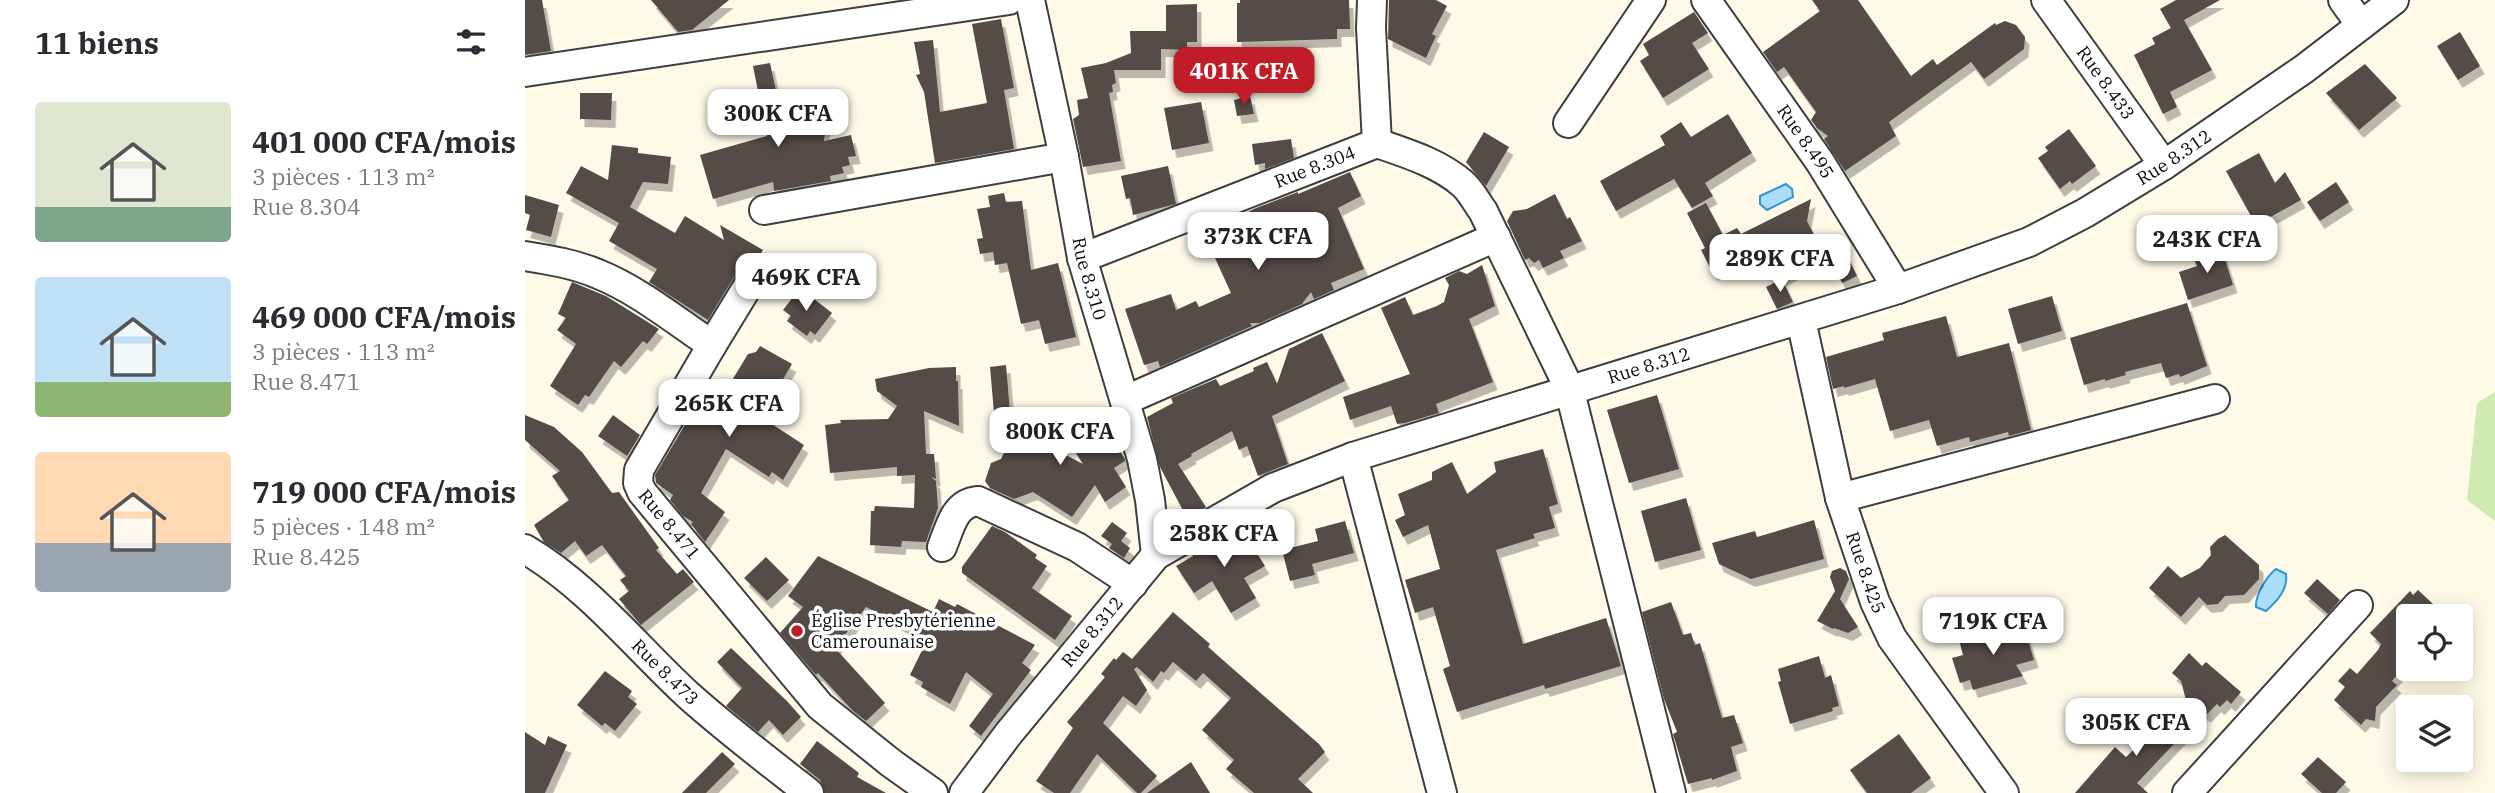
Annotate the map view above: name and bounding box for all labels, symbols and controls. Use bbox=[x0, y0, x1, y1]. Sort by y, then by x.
text: 11 biens bbox=[35, 23, 159, 62]
icon: filters bbox=[452, 23, 490, 61]
street label: Rue 8.433 bbox=[2072, 41, 2140, 124]
pin: 401K CFA bbox=[1172, 48, 1316, 107]
text: 401K CFA bbox=[1190, 55, 1298, 85]
pin: 300K CFA bbox=[706, 90, 850, 149]
text: 300K CFA bbox=[724, 97, 832, 127]
street label: Rue 8.495 bbox=[1772, 100, 1839, 183]
text: 401 000 CFA/mois bbox=[252, 122, 516, 161]
street label: Rue 8.312 bbox=[2132, 124, 2216, 190]
icon: home bbox=[91, 130, 175, 214]
street label: Rue 8.304 bbox=[1271, 141, 1359, 193]
text: 3 pièces · 113 m² bbox=[252, 161, 435, 191]
text: Rue 8.304 bbox=[252, 191, 361, 221]
pin: 373K CFA bbox=[1186, 212, 1330, 272]
pin: 243K CFA bbox=[2135, 216, 2279, 275]
text: 373K CFA bbox=[1204, 220, 1312, 250]
text: 243K CFA bbox=[2153, 223, 2261, 253]
pin: 289K CFA bbox=[1708, 234, 1852, 294]
street label: Rue 8.310 bbox=[1068, 235, 1112, 323]
text: 289K CFA bbox=[1726, 242, 1834, 272]
pin: 469K CFA bbox=[734, 254, 878, 313]
text: 469K CFA bbox=[752, 261, 860, 291]
text: 469 000 CFA/mois bbox=[252, 297, 516, 336]
icon: home bbox=[91, 305, 175, 389]
text: 3 pièces · 113 m² bbox=[252, 336, 435, 366]
street label: Rue 8.312 bbox=[1605, 342, 1693, 389]
text: Rue 8.471 bbox=[252, 366, 361, 396]
pin: 265K CFA bbox=[657, 380, 801, 439]
text: 265K CFA bbox=[675, 387, 783, 417]
pin: 800K CFA bbox=[988, 407, 1132, 467]
text: 800K CFA bbox=[1006, 415, 1114, 445]
text: 719 000 CFA/mois bbox=[252, 472, 516, 511]
icon: home bbox=[91, 480, 175, 564]
street label: Rue 8.471 bbox=[633, 484, 706, 564]
pin: 258K CFA bbox=[1152, 510, 1296, 569]
text: 5 pièces · 148 m² bbox=[252, 511, 435, 541]
text: 258K CFA bbox=[1170, 517, 1278, 547]
street label: Rue 8.425 bbox=[1841, 529, 1891, 617]
text: Rue 8.425 bbox=[252, 541, 361, 571]
street label: Rue 8.312 bbox=[1056, 592, 1128, 672]
pin: 719K CFA bbox=[1921, 598, 2065, 657]
map controls bbox=[2396, 604, 2473, 772]
button: locate bbox=[2396, 604, 2473, 681]
text: 719K CFA bbox=[1939, 605, 2047, 635]
place label: Église Presbytérienne Camerounaise bbox=[811, 609, 996, 653]
marker: Église Presbytérienne Camerounaise bbox=[789, 623, 805, 639]
street label: Rue 8.473 bbox=[627, 634, 704, 710]
button: layers bbox=[2396, 695, 2473, 772]
pin: 305K CFA bbox=[2064, 698, 2208, 758]
text: 305K CFA bbox=[2082, 706, 2190, 736]

